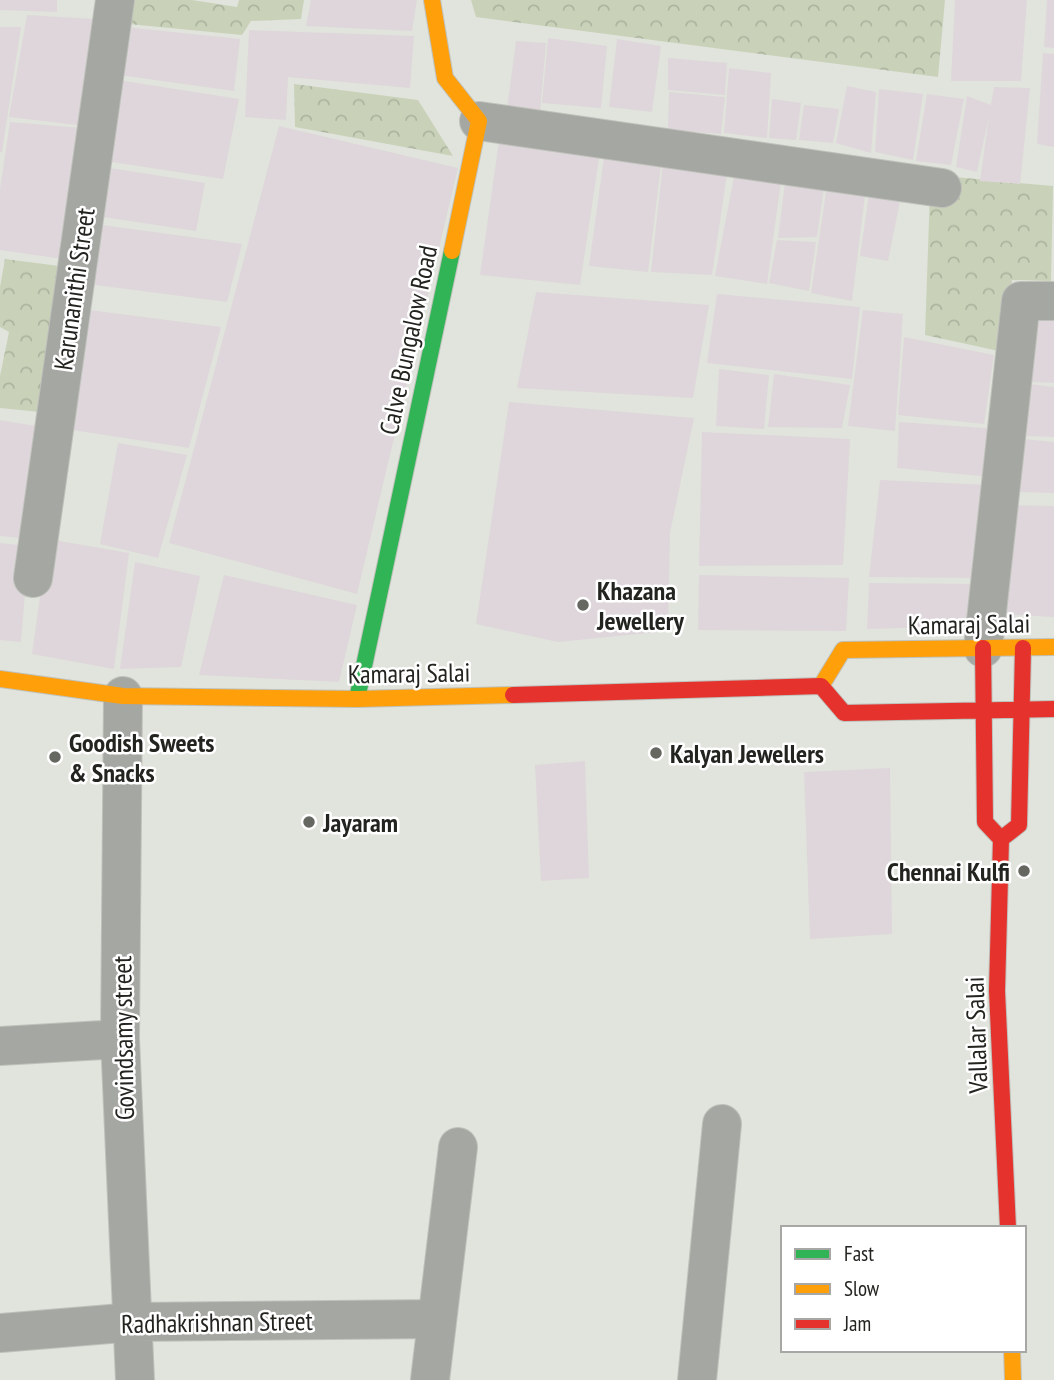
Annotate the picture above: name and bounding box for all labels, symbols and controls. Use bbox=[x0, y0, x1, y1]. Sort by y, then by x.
street label: Karunanithi Street bbox=[46, 206, 102, 372]
street label: Calve Bungalow Road bbox=[372, 242, 444, 438]
place label: Khazana Jewellery bbox=[596, 574, 684, 637]
marker: Khazana Jewellery bbox=[575, 597, 591, 613]
street label: Kamaraj Salai bbox=[908, 606, 1030, 642]
street label: Kamaraj Salai bbox=[348, 655, 470, 691]
place label: Goodish Sweets & Snacks bbox=[69, 726, 214, 789]
place label: Kalyan Jewellers bbox=[670, 737, 824, 770]
marker: Kalyan Jewellers bbox=[648, 745, 664, 761]
marker: Goodish Sweets & Snacks bbox=[47, 749, 63, 765]
place label: Jayaram bbox=[322, 806, 398, 839]
marker: Jayaram bbox=[301, 814, 317, 830]
place label: Chennai Kulfi bbox=[887, 855, 1010, 888]
marker: Chennai Kulfi bbox=[1016, 863, 1032, 879]
street label: Govindsamy street bbox=[105, 956, 141, 1120]
street label: Vallalar Salai bbox=[957, 976, 995, 1095]
legend bbox=[781, 1226, 1026, 1352]
text: Fast bbox=[844, 1240, 874, 1267]
text: Slow bbox=[844, 1275, 880, 1302]
street label: Radhakrishnan Street bbox=[121, 1304, 313, 1340]
text: Jam bbox=[843, 1310, 871, 1337]

